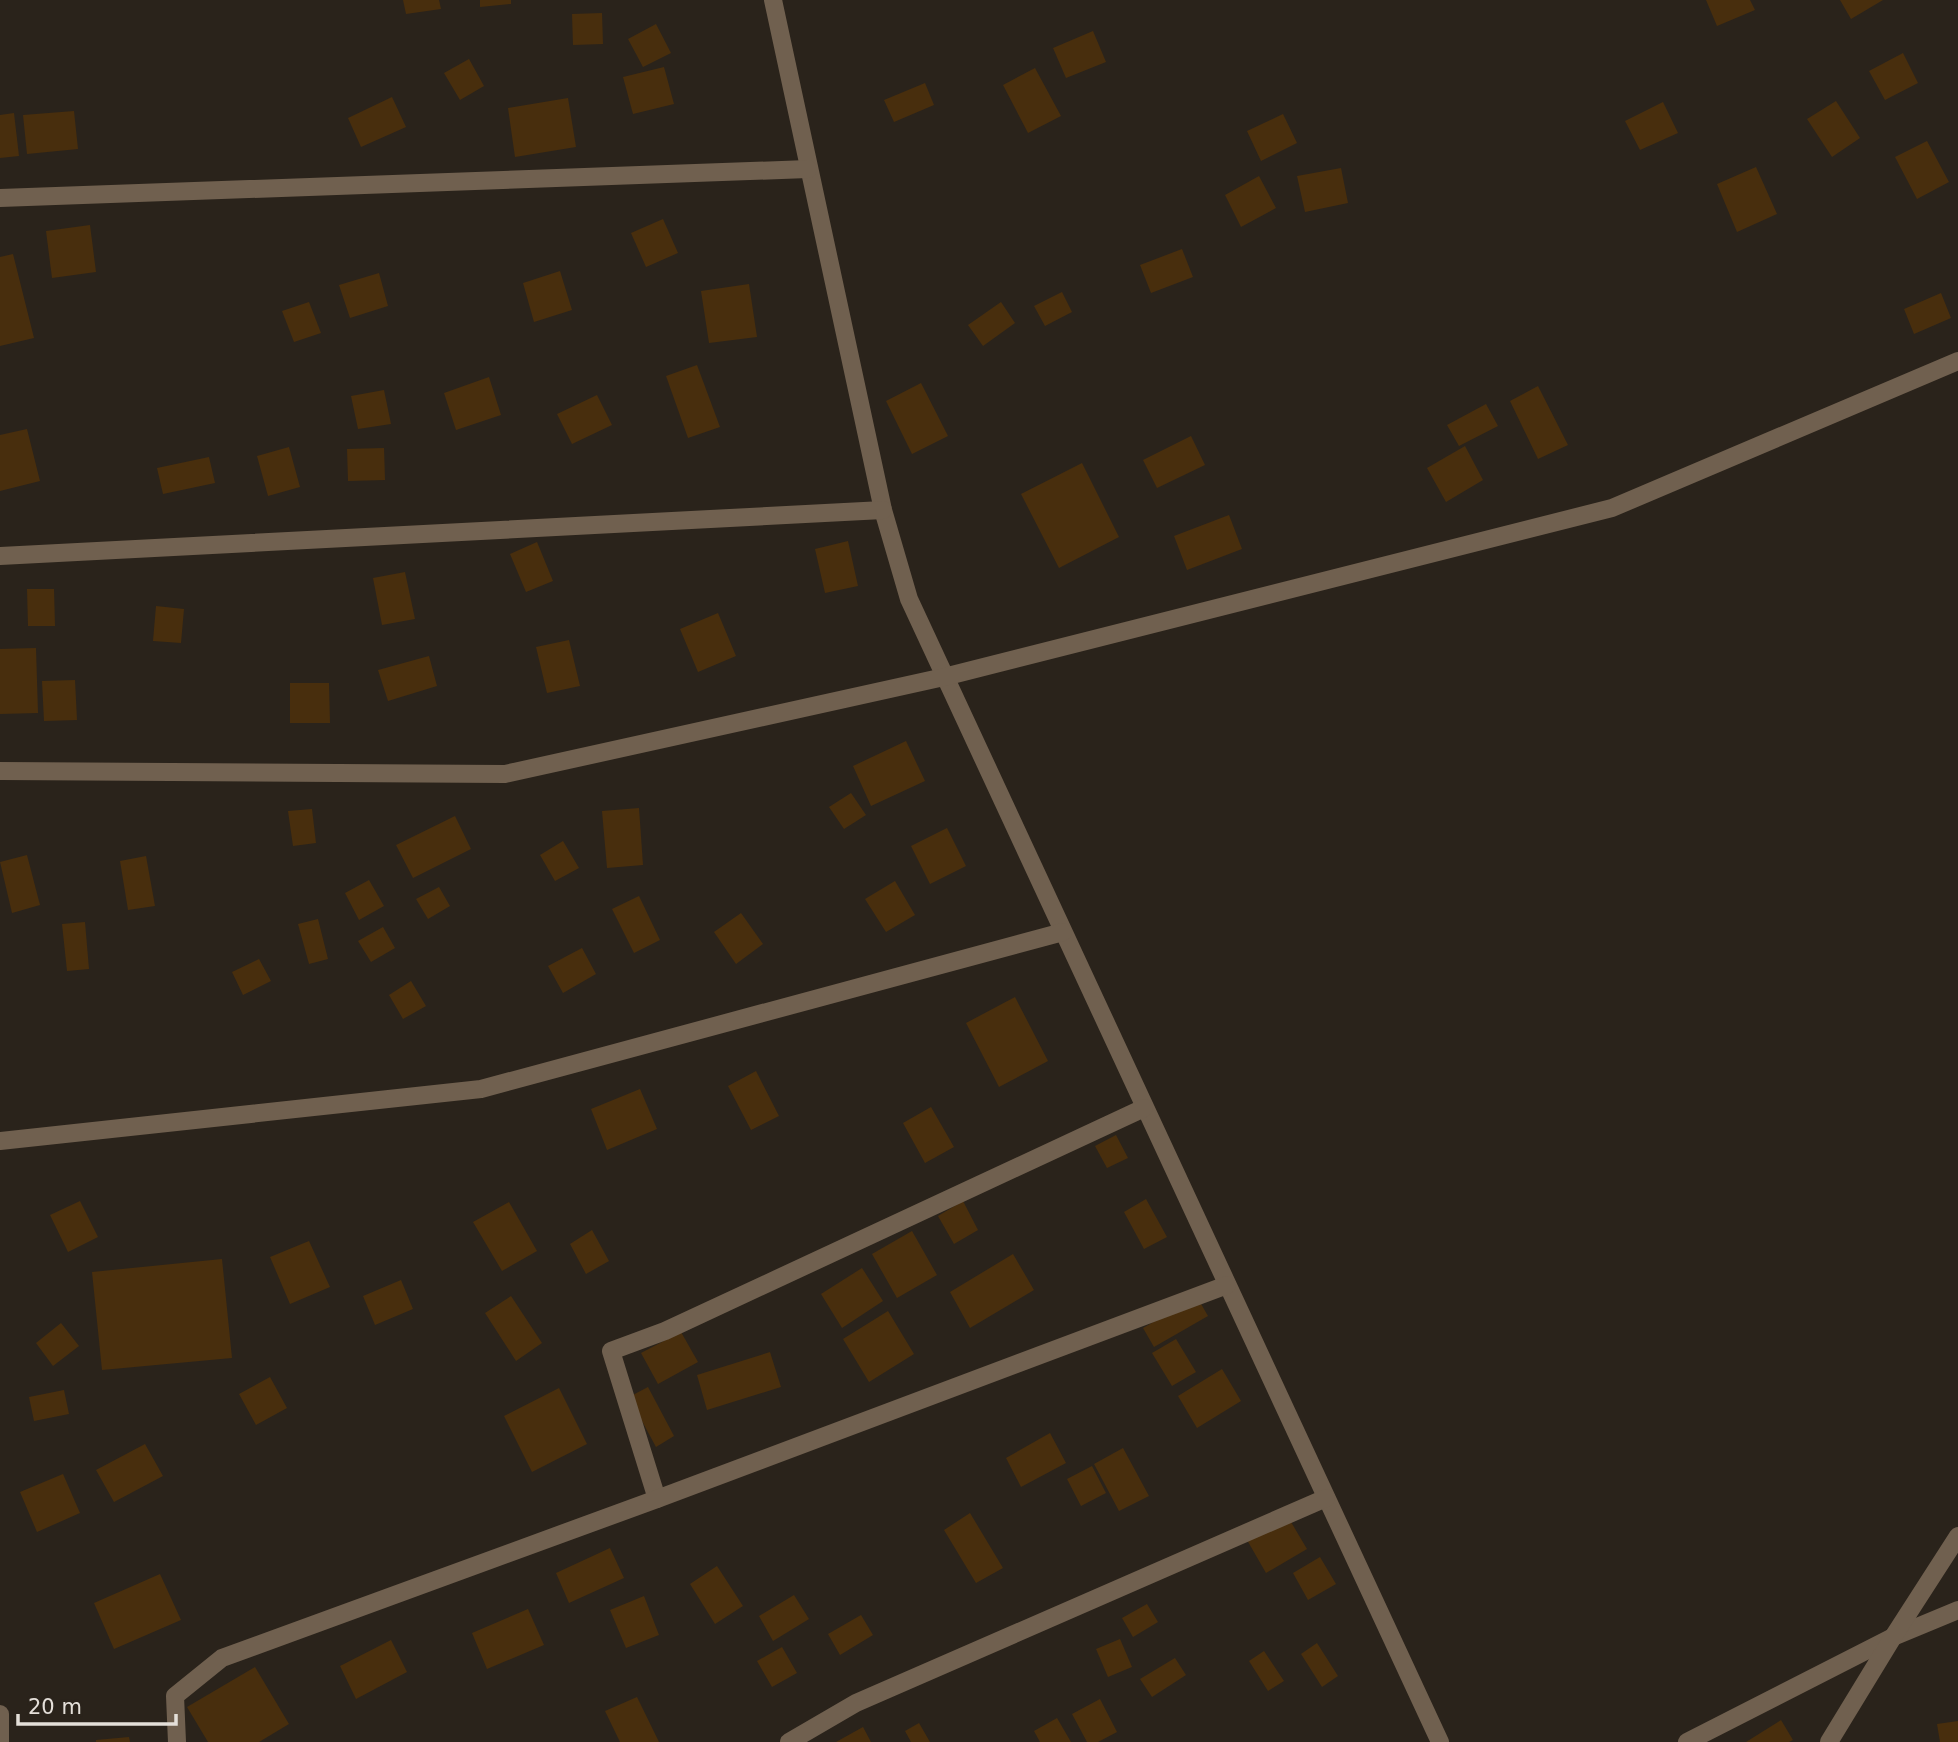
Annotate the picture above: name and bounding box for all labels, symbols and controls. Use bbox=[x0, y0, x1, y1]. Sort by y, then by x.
scale bar bbox=[18, 1682, 175, 1726]
text: 20 m bbox=[28, 1695, 82, 1719]

